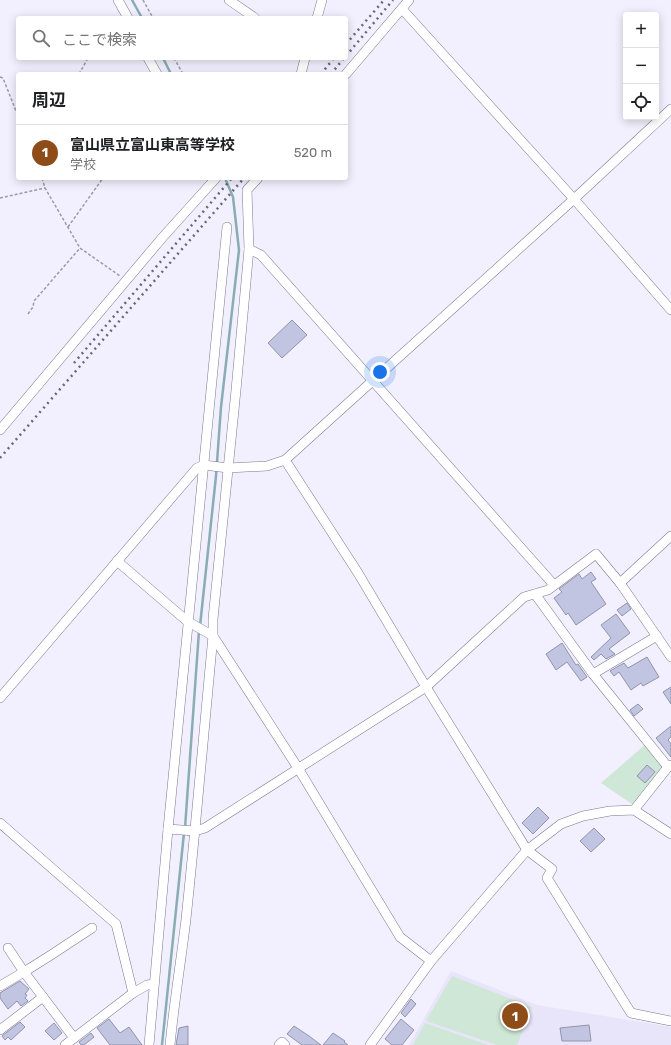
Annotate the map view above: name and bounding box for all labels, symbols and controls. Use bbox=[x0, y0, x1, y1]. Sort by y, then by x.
map controls bbox=[623, 12, 659, 120]
button: + bbox=[623, 12, 659, 48]
search box bbox=[16, 16, 348, 60]
icon: search bbox=[30, 27, 52, 49]
text: ここで検索 bbox=[62, 31, 137, 49]
button: − bbox=[623, 48, 659, 84]
button: locate bbox=[623, 84, 659, 120]
text: 周辺 bbox=[32, 90, 66, 110]
text: 富山県立富山東高等学校 bbox=[70, 136, 235, 154]
text: 1 bbox=[42, 145, 48, 160]
text: 520 m bbox=[294, 145, 332, 160]
text: 学校 bbox=[70, 157, 96, 172]
your location bbox=[370, 362, 390, 382]
pin: 1 bbox=[502, 1001, 528, 1031]

